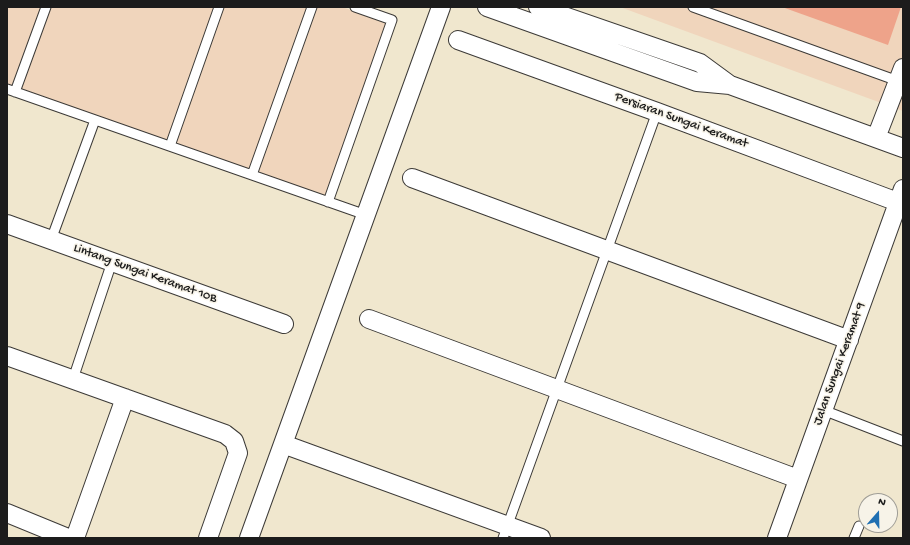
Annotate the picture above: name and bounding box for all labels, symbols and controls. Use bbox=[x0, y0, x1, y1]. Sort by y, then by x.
street label: Persiaran Sungai Keramat bbox=[612, 90, 750, 152]
street label: Lintang Sungai Keramat 10B bbox=[71, 241, 219, 307]
street label: Jalan Sungai Keramat 9 bbox=[811, 301, 869, 427]
north arrow bbox=[858, 493, 898, 533]
text: N bbox=[876, 496, 887, 510]

